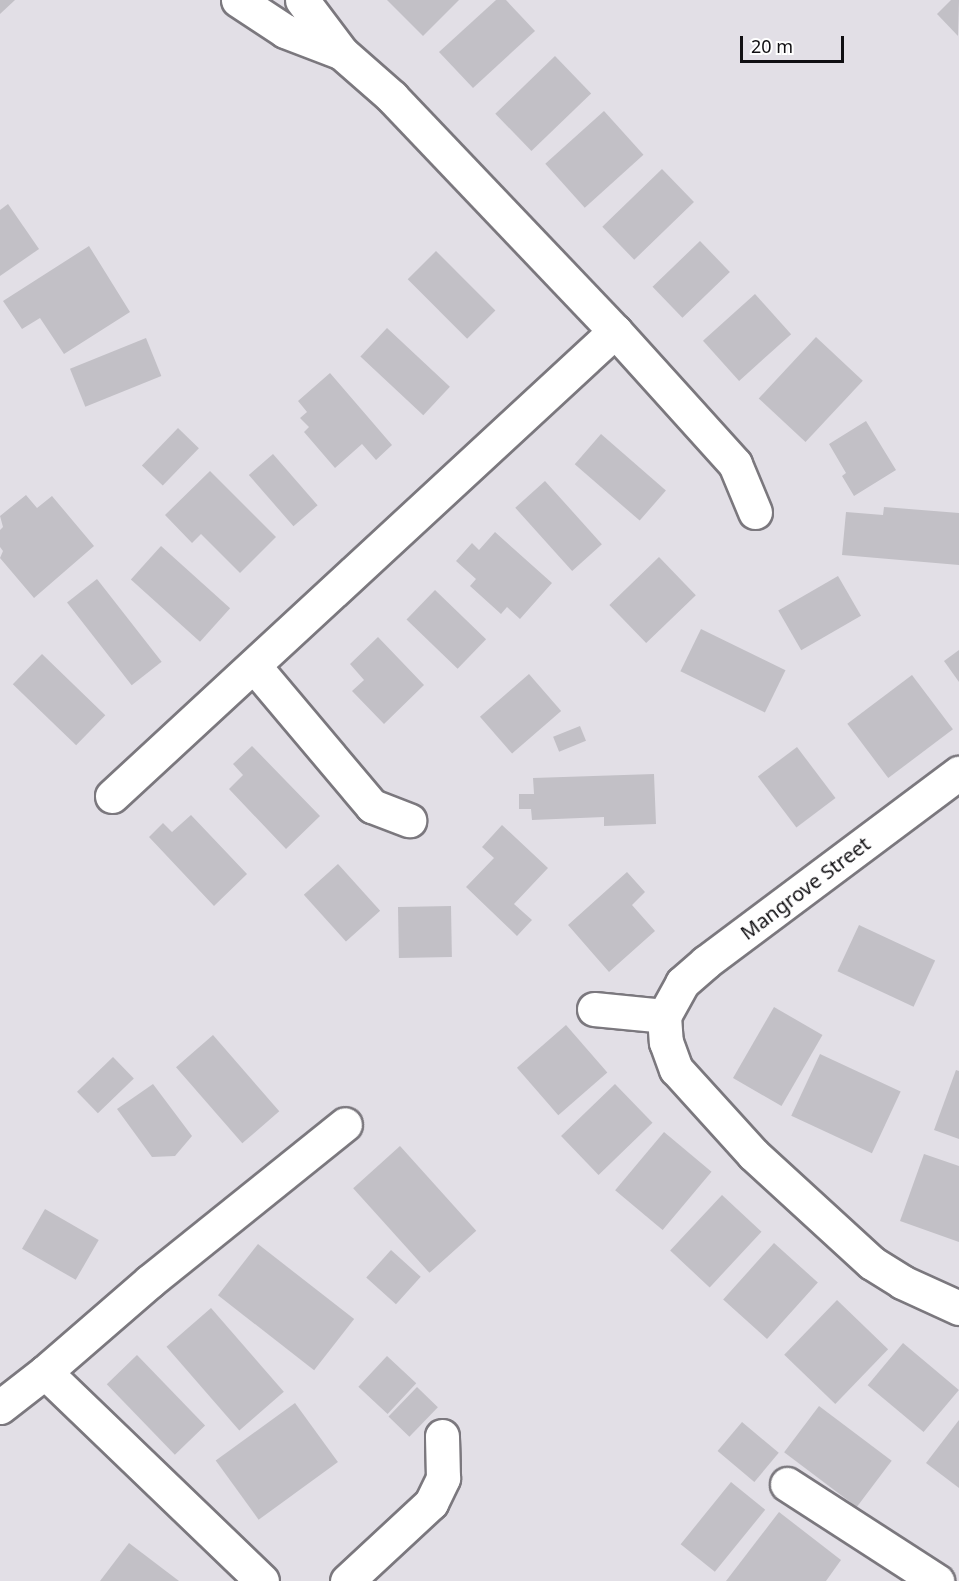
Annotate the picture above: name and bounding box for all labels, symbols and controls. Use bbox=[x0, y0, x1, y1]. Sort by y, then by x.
scale bar bbox=[743, 24, 846, 62]
text: 20 m bbox=[751, 34, 793, 58]
street label: Mangrove Street bbox=[735, 831, 875, 945]

